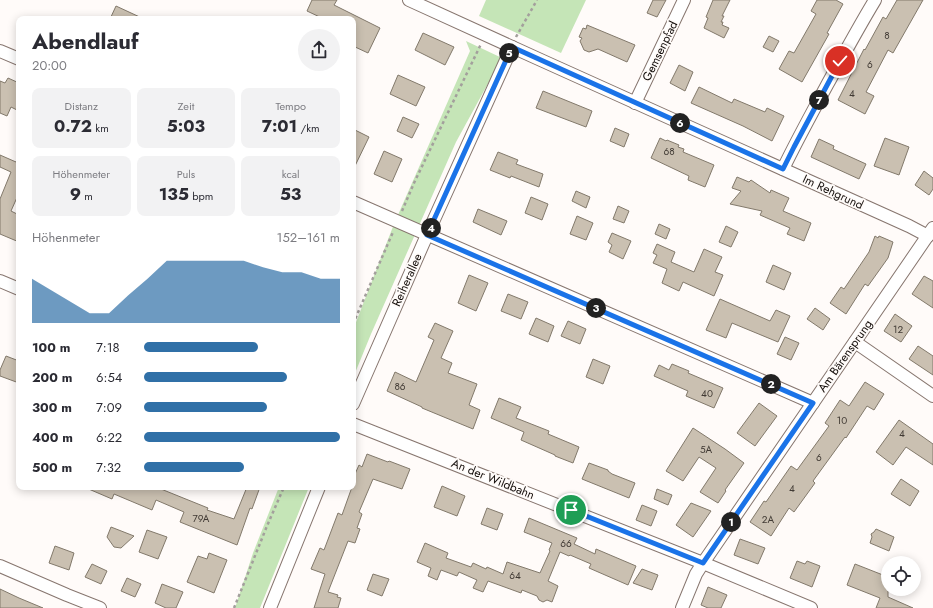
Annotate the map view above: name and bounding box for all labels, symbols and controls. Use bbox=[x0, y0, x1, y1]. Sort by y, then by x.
street label: Gemsenpfad bbox=[638, 18, 682, 84]
text: Abendlauf bbox=[32, 25, 139, 57]
house number: 8 bbox=[884, 28, 890, 43]
button: share bbox=[298, 29, 340, 71]
pin: 5 bbox=[499, 43, 519, 63]
pin bbox=[823, 44, 857, 78]
text: 5 bbox=[505, 45, 513, 61]
icon: check bbox=[829, 50, 851, 72]
text: 20:00 bbox=[32, 56, 67, 75]
house number: 6 bbox=[867, 57, 873, 72]
house number: 4 bbox=[849, 86, 855, 101]
pin: 7 bbox=[809, 90, 829, 110]
text: 7 bbox=[816, 92, 822, 108]
text: Distanz bbox=[65, 98, 98, 114]
text: Zeit bbox=[178, 98, 194, 114]
text: Tempo bbox=[275, 98, 306, 114]
pin: 6 bbox=[670, 113, 690, 133]
text: 0.72 bbox=[54, 114, 92, 138]
text: 5:03 bbox=[167, 114, 205, 138]
text: 7:01 bbox=[262, 114, 297, 138]
text: 6 bbox=[676, 115, 684, 131]
text: km bbox=[92, 120, 109, 136]
text: /km bbox=[297, 120, 320, 136]
house number: 68 bbox=[663, 144, 675, 159]
text: Höhenmeter bbox=[53, 166, 110, 182]
text: Puls bbox=[177, 166, 195, 182]
text: kcal bbox=[282, 166, 300, 182]
street label: Im Rehgrund bbox=[800, 170, 866, 214]
text: 9 bbox=[70, 182, 81, 206]
text: 135 bbox=[159, 182, 189, 206]
text: 53 bbox=[280, 182, 301, 206]
text: m bbox=[81, 188, 93, 204]
text: bpm bbox=[189, 188, 213, 204]
pin: 4 bbox=[421, 218, 441, 238]
text: 4 bbox=[427, 220, 435, 236]
text: Höhenmeter bbox=[32, 228, 100, 247]
text: 152–161 m bbox=[277, 228, 340, 247]
street label: Reiherallee bbox=[387, 251, 427, 309]
pin: 3 bbox=[586, 298, 606, 318]
text: 3 bbox=[593, 300, 599, 316]
street label: Am Bärensprung bbox=[813, 316, 877, 396]
house number: 12 bbox=[893, 322, 903, 337]
text: 100 m bbox=[32, 338, 70, 357]
text: 7:18 bbox=[96, 338, 120, 357]
text: 200 m bbox=[32, 368, 72, 387]
text: 6:54 bbox=[96, 368, 122, 387]
pin: 2 bbox=[761, 374, 781, 394]
text: 2 bbox=[767, 376, 775, 392]
house number: 86 bbox=[394, 379, 406, 394]
house number: 40 bbox=[701, 386, 713, 401]
text: 300 m bbox=[32, 398, 72, 417]
text: 7:09 bbox=[96, 398, 122, 417]
house number: 10 bbox=[837, 413, 847, 428]
house number: 4 bbox=[899, 426, 905, 441]
text: 400 m bbox=[32, 428, 73, 447]
text: 6:22 bbox=[96, 428, 122, 447]
house number: 5A bbox=[700, 442, 713, 457]
house number: 6 bbox=[816, 450, 822, 465]
street label: An der Wildbahn bbox=[449, 454, 537, 504]
text: 500 m bbox=[32, 458, 72, 477]
text: 7:32 bbox=[96, 458, 121, 477]
house number: 4 bbox=[789, 481, 795, 496]
pin bbox=[554, 493, 588, 527]
icon: arrive bbox=[560, 499, 582, 521]
house number: 79A bbox=[193, 511, 210, 526]
pin: 1 bbox=[721, 512, 741, 532]
house number: 2A bbox=[762, 512, 775, 527]
text: 1 bbox=[728, 514, 734, 530]
house number: 66 bbox=[560, 536, 572, 551]
map controls bbox=[881, 556, 921, 596]
button: locate bbox=[881, 556, 921, 596]
house number: 64 bbox=[509, 568, 521, 583]

